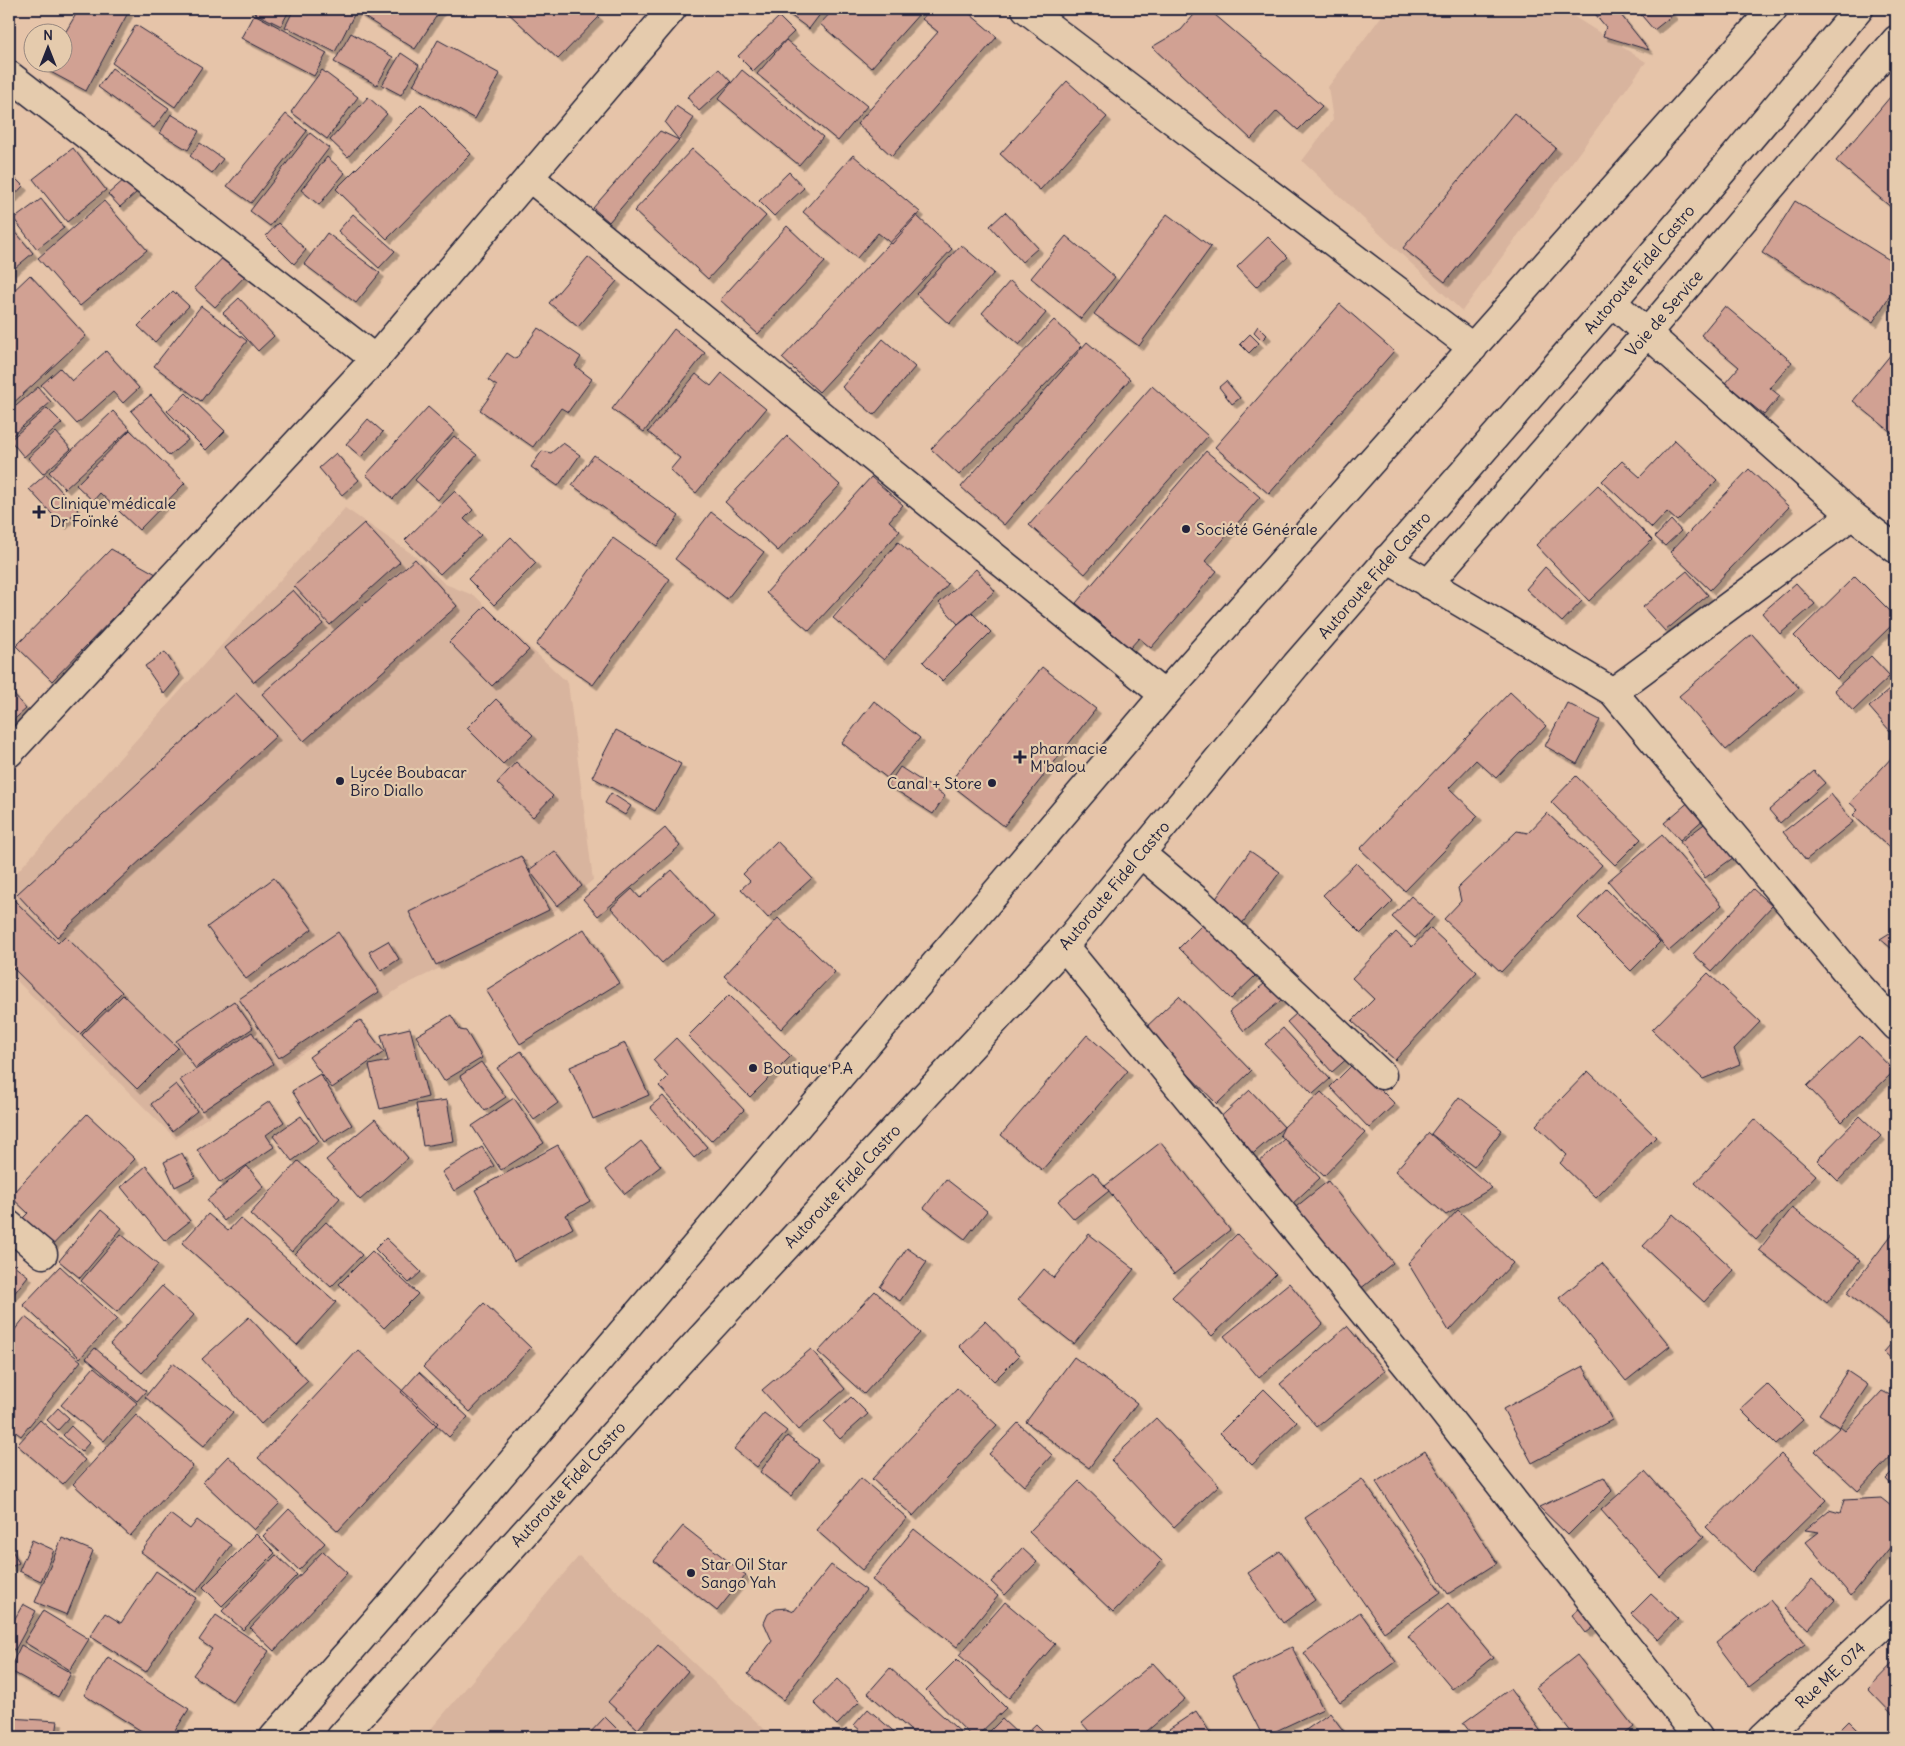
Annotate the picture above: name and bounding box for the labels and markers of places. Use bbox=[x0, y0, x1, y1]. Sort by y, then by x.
place label: Clinique médicale Dr Foïnké bbox=[50, 493, 176, 531]
marker: Clinique médicale Dr Foïnké bbox=[32, 505, 46, 519]
place label: Société Générale bbox=[1196, 519, 1318, 539]
marker: Société Générale bbox=[1180, 523, 1192, 535]
place label: pharmacie M'balou bbox=[1030, 738, 1107, 776]
marker: pharmacie M'balou bbox=[1014, 751, 1026, 763]
place label: Lycée Boubacar Biro Diallo bbox=[350, 762, 467, 800]
place label: Canal + Store bbox=[887, 773, 982, 793]
marker: Lycée Boubacar Biro Diallo bbox=[334, 775, 346, 787]
marker: Canal + Store bbox=[986, 777, 998, 789]
place label: Boutique P.A bbox=[763, 1058, 853, 1078]
marker: Boutique P.A bbox=[747, 1062, 759, 1074]
place label: Star Oil Star Sango Yah bbox=[701, 1554, 788, 1592]
marker: Star Oil Star Sango Yah bbox=[685, 1567, 697, 1579]

